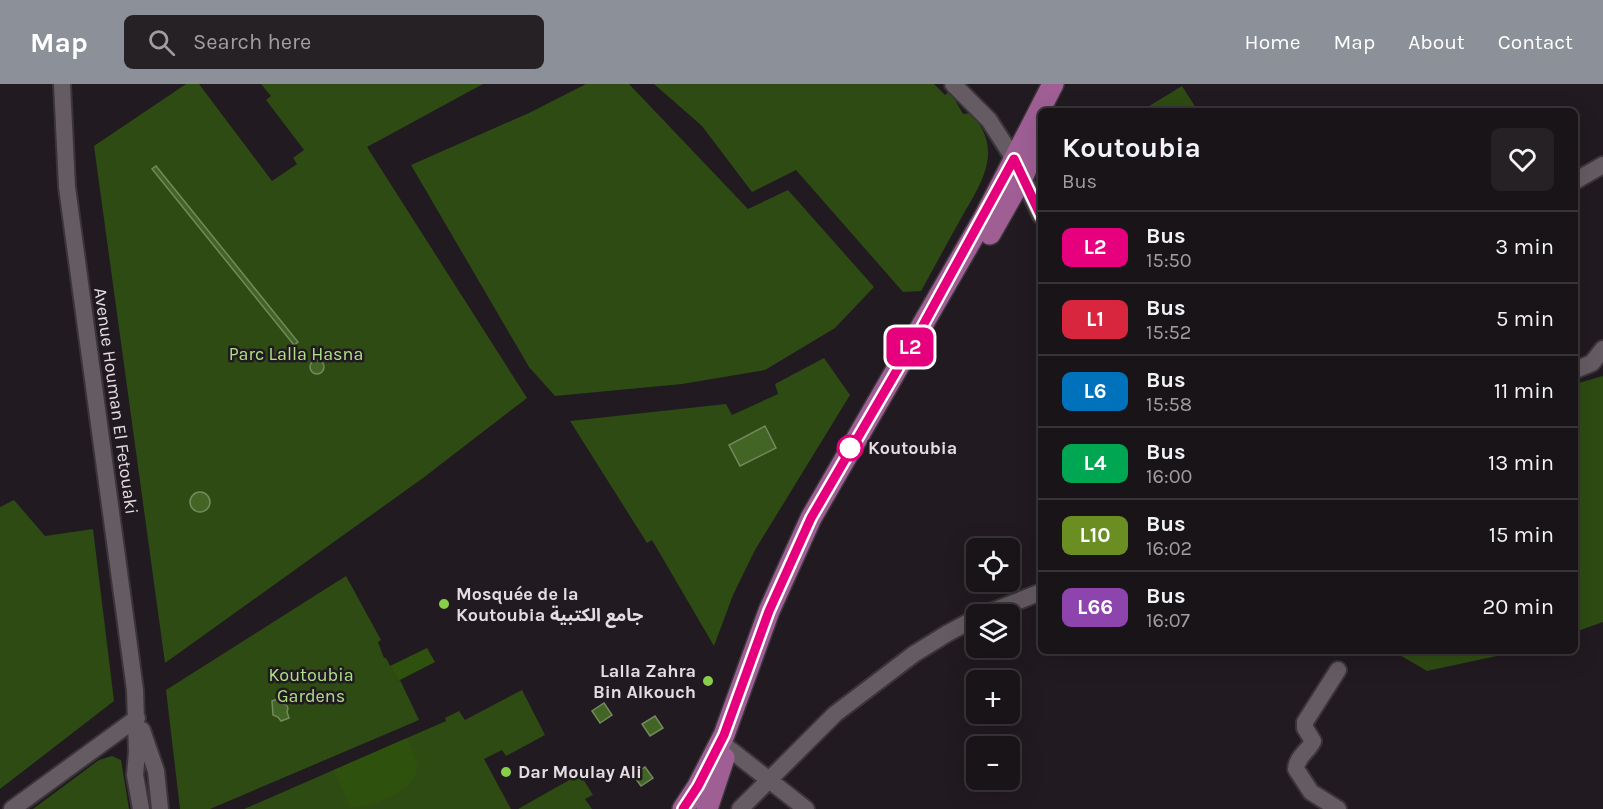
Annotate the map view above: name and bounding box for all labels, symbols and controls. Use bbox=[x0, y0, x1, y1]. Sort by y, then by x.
search box bbox=[124, 15, 544, 69]
text: Map bbox=[30, 26, 88, 59]
icon: search bbox=[145, 26, 178, 59]
text: Search here bbox=[193, 29, 311, 55]
text: Home bbox=[1245, 30, 1301, 54]
text: Map bbox=[1334, 30, 1375, 54]
text: About bbox=[1408, 30, 1465, 54]
text: Contact bbox=[1498, 30, 1573, 54]
button: heart bbox=[1491, 128, 1554, 191]
text: Koutoubia bbox=[1062, 131, 1201, 164]
text: Bus bbox=[1062, 170, 1097, 193]
text: Bus bbox=[1146, 223, 1186, 249]
text: 3 min bbox=[1495, 234, 1554, 260]
text: L2 bbox=[1083, 235, 1107, 259]
text: 15:50 bbox=[1146, 249, 1192, 272]
street label: Avenue Houman El Fetouaki bbox=[89, 286, 143, 516]
text: Bus bbox=[1146, 295, 1186, 321]
text: 5 min bbox=[1496, 306, 1554, 332]
text: L1 bbox=[1086, 307, 1104, 331]
text: 15:52 bbox=[1146, 321, 1191, 344]
line badge: L2 bbox=[883, 328, 937, 366]
text: L2 bbox=[898, 335, 922, 359]
park label: Parc Lalla Hasna bbox=[229, 343, 363, 365]
text: Bus bbox=[1146, 367, 1186, 393]
text: 11 min bbox=[1494, 378, 1554, 404]
text: L6 bbox=[1083, 379, 1107, 403]
text: 15:58 bbox=[1146, 393, 1192, 416]
marker: Koutoubia bbox=[837, 435, 863, 461]
place label: Koutoubia bbox=[868, 437, 957, 459]
text: Bus bbox=[1146, 439, 1186, 465]
text: 13 min bbox=[1488, 450, 1554, 476]
text: L4 bbox=[1084, 451, 1106, 475]
text: 16:00 bbox=[1146, 465, 1192, 488]
text: Bus bbox=[1146, 511, 1186, 537]
text: 15 min bbox=[1489, 522, 1554, 548]
text: L10 bbox=[1079, 523, 1111, 547]
text: 16:02 bbox=[1146, 537, 1192, 560]
map controls bbox=[966, 538, 1020, 790]
button: locate bbox=[966, 538, 1020, 592]
place label: Mosquée de la Koutoubia جامع الكتبية bbox=[456, 583, 643, 628]
text: Bus bbox=[1146, 583, 1186, 609]
text: 20 min bbox=[1483, 594, 1554, 620]
text: L66 bbox=[1077, 595, 1113, 619]
marker: Mosquée de la Koutoubia جامع الكتبية bbox=[437, 597, 451, 611]
button: layers bbox=[966, 604, 1020, 658]
text: 16:07 bbox=[1146, 609, 1190, 632]
place label: Lalla Zahra Bin Alkouch bbox=[593, 660, 696, 703]
park label: Koutoubia Gardens bbox=[268, 664, 354, 707]
button: + bbox=[966, 670, 1020, 724]
marker: Lalla Zahra Bin Alkouch bbox=[701, 674, 715, 688]
button: − bbox=[966, 736, 1020, 790]
place label: Dar Moulay Ali bbox=[518, 761, 642, 783]
marker: Dar Moulay Ali bbox=[499, 765, 513, 779]

